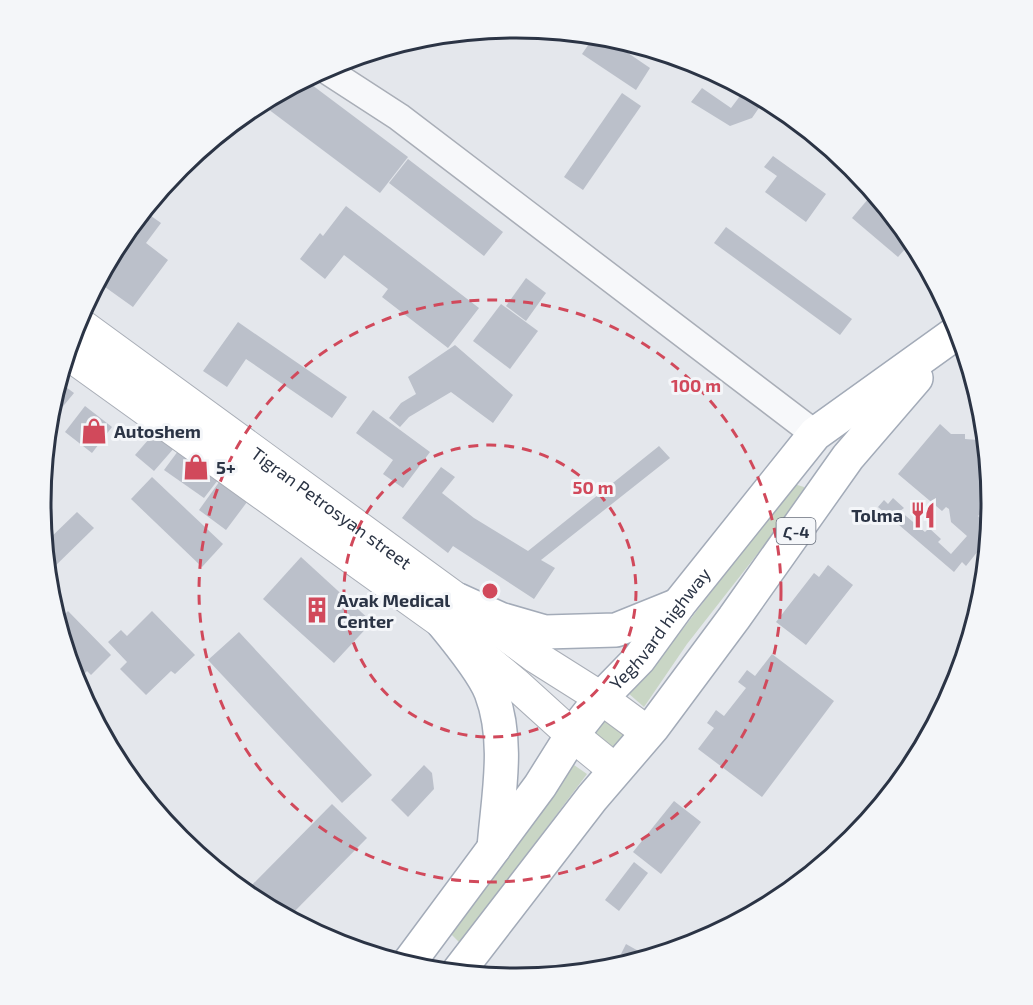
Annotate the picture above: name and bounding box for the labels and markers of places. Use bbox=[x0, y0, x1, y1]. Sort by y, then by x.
shop icon: Autoshem bbox=[79, 416, 109, 446]
place label: Autoshem bbox=[114, 420, 201, 442]
shop icon: 5+ bbox=[181, 452, 211, 482]
place label: 5+ bbox=[216, 456, 236, 478]
restaurant icon: Tolma bbox=[908, 500, 938, 530]
place label: Tolma bbox=[851, 504, 903, 526]
centre of rings bbox=[480, 581, 500, 601]
place label: Avak Medical Center bbox=[337, 589, 450, 632]
building icon: Avak Medical Center bbox=[302, 595, 332, 625]

